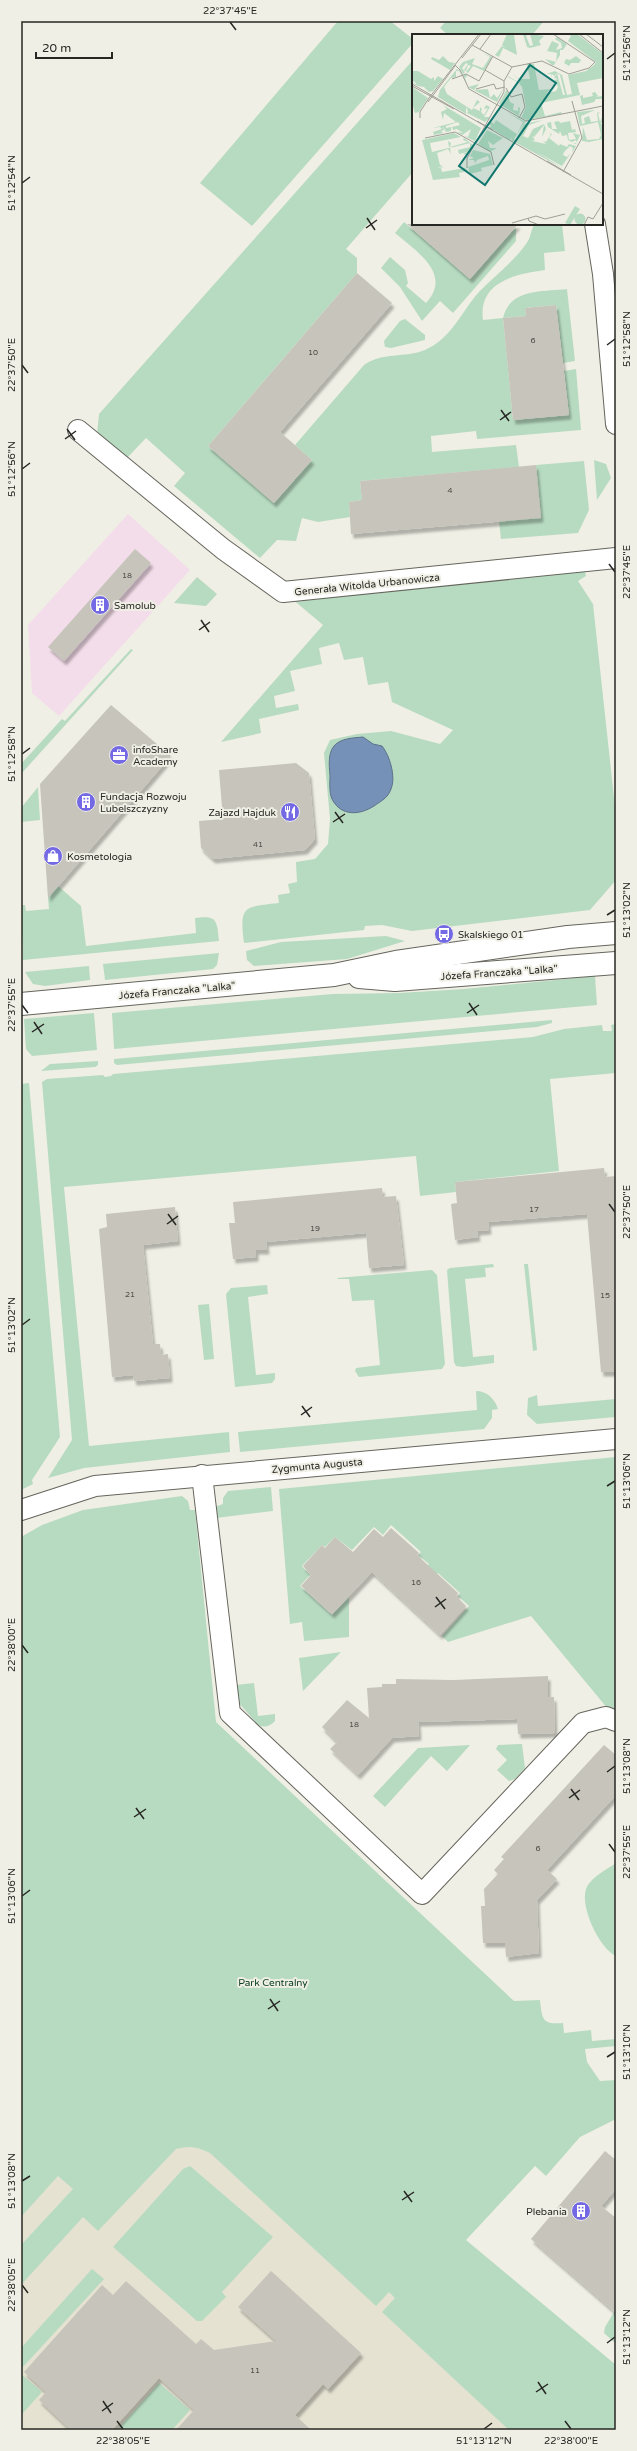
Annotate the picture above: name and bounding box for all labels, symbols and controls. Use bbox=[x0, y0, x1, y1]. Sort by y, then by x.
text: 22°37'45"E bbox=[203, 5, 257, 17]
text: 51°12'56"N bbox=[621, 25, 633, 81]
scale bar bbox=[36, 34, 112, 60]
inset map bbox=[412, 34, 603, 225]
text: 20 m bbox=[42, 41, 71, 55]
text: 51°12'54"N bbox=[6, 155, 18, 211]
text: 51°12'58"N bbox=[621, 311, 633, 367]
house number: 6 bbox=[530, 336, 536, 345]
text: 22°37'50"E bbox=[6, 338, 18, 392]
house number: 10 bbox=[308, 348, 318, 357]
text: 51°12'56"N bbox=[6, 441, 18, 497]
house number: 4 bbox=[447, 486, 453, 495]
text: 22°37'45"E bbox=[621, 545, 633, 599]
house number: 18 bbox=[122, 571, 132, 580]
street label: Generała Witolda Urbanowicza bbox=[294, 571, 440, 599]
building icon: Samolub bbox=[89, 594, 111, 616]
place label: Samolub bbox=[114, 600, 156, 612]
text: 51°12'58"N bbox=[6, 726, 18, 782]
office icon: infoShare Academy bbox=[108, 744, 130, 766]
place label: infoShare Academy bbox=[133, 744, 178, 768]
building icon: Fundacja Rozwoju Lubelszczyzny bbox=[75, 791, 97, 813]
place label: Fundacja Rozwoju Lubelszczyzny bbox=[100, 791, 187, 815]
restaurant icon: Zajazd Hajduk bbox=[279, 801, 301, 823]
place label: Zajazd Hajduk bbox=[208, 807, 277, 819]
house number: 41 bbox=[253, 840, 263, 849]
shop icon: Kosmetologia bbox=[42, 845, 64, 867]
place label: Kosmetologia bbox=[67, 851, 132, 863]
text: 51°13'02"N bbox=[621, 882, 633, 938]
bus stop icon: Skalskiego 01 bbox=[433, 923, 455, 945]
place label: Skalskiego 01 bbox=[458, 929, 524, 941]
street label: Józefa Franczaka "Lalka" bbox=[440, 963, 558, 983]
text: 22°37'55"E bbox=[6, 978, 18, 1032]
street label: Józefa Franczaka "Lalka" bbox=[118, 980, 236, 1002]
text: 22°37'50"E bbox=[621, 1185, 633, 1239]
house number: 17 bbox=[529, 1205, 539, 1214]
house number: 19 bbox=[310, 1224, 320, 1233]
house number: 21 bbox=[125, 1290, 135, 1299]
house number: 15 bbox=[600, 1291, 610, 1300]
text: 51°13'02"N bbox=[6, 1297, 18, 1353]
text: 51°13'06"N bbox=[621, 1453, 633, 1509]
street label: Zygmunta Augusta bbox=[271, 1456, 363, 1476]
house number: 16 bbox=[411, 1578, 421, 1587]
text: 22°38'00"E bbox=[6, 1618, 18, 1672]
house number: 18 bbox=[349, 1720, 359, 1729]
text: 51°13'08"N bbox=[621, 1738, 633, 1794]
text: 22°37'55"E bbox=[621, 1825, 633, 1879]
house number: 6 bbox=[535, 1844, 541, 1853]
text: 51°13'06"N bbox=[6, 1868, 18, 1924]
park label: Park Centralny bbox=[238, 1977, 308, 1989]
text: 51°13'10"N bbox=[621, 2024, 633, 2080]
text: 51°13'08"N bbox=[6, 2153, 18, 2209]
building icon: Plebania bbox=[570, 2200, 592, 2222]
place label: Plebania bbox=[526, 2206, 567, 2218]
text: 22°38'05"E bbox=[6, 2258, 18, 2312]
text: 51°13'12"N bbox=[621, 2309, 633, 2365]
house number: 11 bbox=[250, 2366, 260, 2375]
text: 22°38'05"E bbox=[96, 2435, 150, 2447]
text: 51°13'12"N bbox=[456, 2435, 512, 2447]
text: 22°38'00"E bbox=[544, 2435, 598, 2447]

